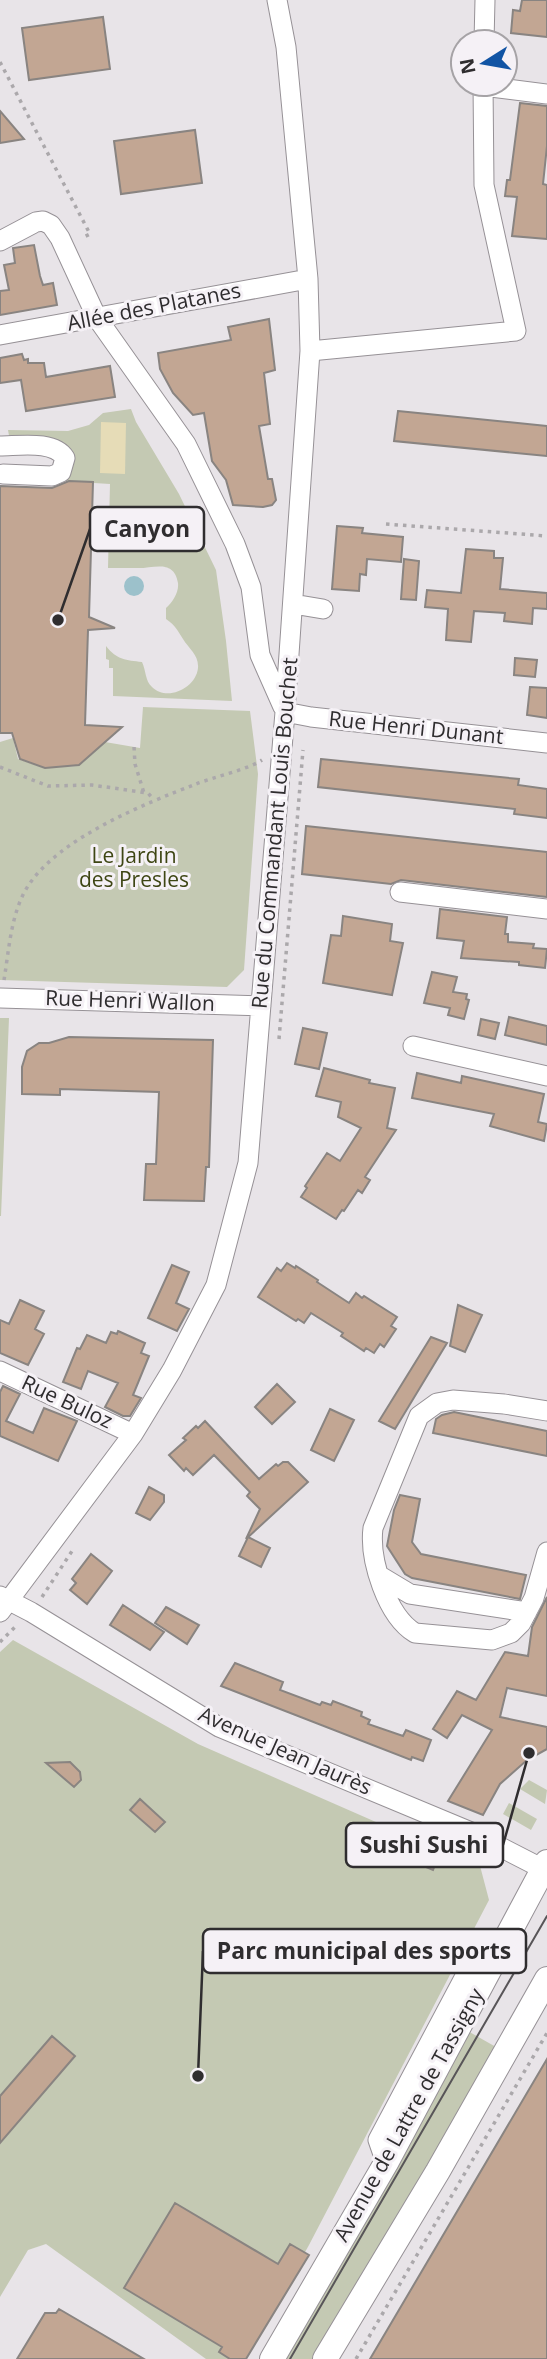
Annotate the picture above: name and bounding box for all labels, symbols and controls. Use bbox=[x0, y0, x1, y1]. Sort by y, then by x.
north arrow bbox=[449, 28, 519, 98]
text: N bbox=[453, 56, 482, 76]
street label: Allée des Platanes bbox=[65, 275, 243, 337]
callout: Canyon bbox=[90, 507, 204, 551]
text: Canyon bbox=[104, 512, 190, 544]
street label: Rue du Commandant Louis Bouchet bbox=[245, 656, 303, 1010]
street label: Rue Henri Dunant bbox=[327, 704, 505, 750]
park label: Le Jardin des Presles bbox=[79, 841, 189, 893]
street label: Rue Henri Wallon bbox=[45, 983, 215, 1017]
street label: Rue Buloz bbox=[17, 1368, 118, 1434]
street label: Avenue Jean Jaurès bbox=[194, 1699, 376, 1801]
callout: Sushi Sushi bbox=[346, 1823, 503, 1867]
text: Sushi Sushi bbox=[360, 1828, 488, 1860]
callout: Parc municipal des sports bbox=[203, 1929, 526, 1973]
text: Parc municipal des sports bbox=[217, 1934, 511, 1966]
street label: Avenue de Lattre de Tassigny bbox=[327, 1982, 490, 2246]

